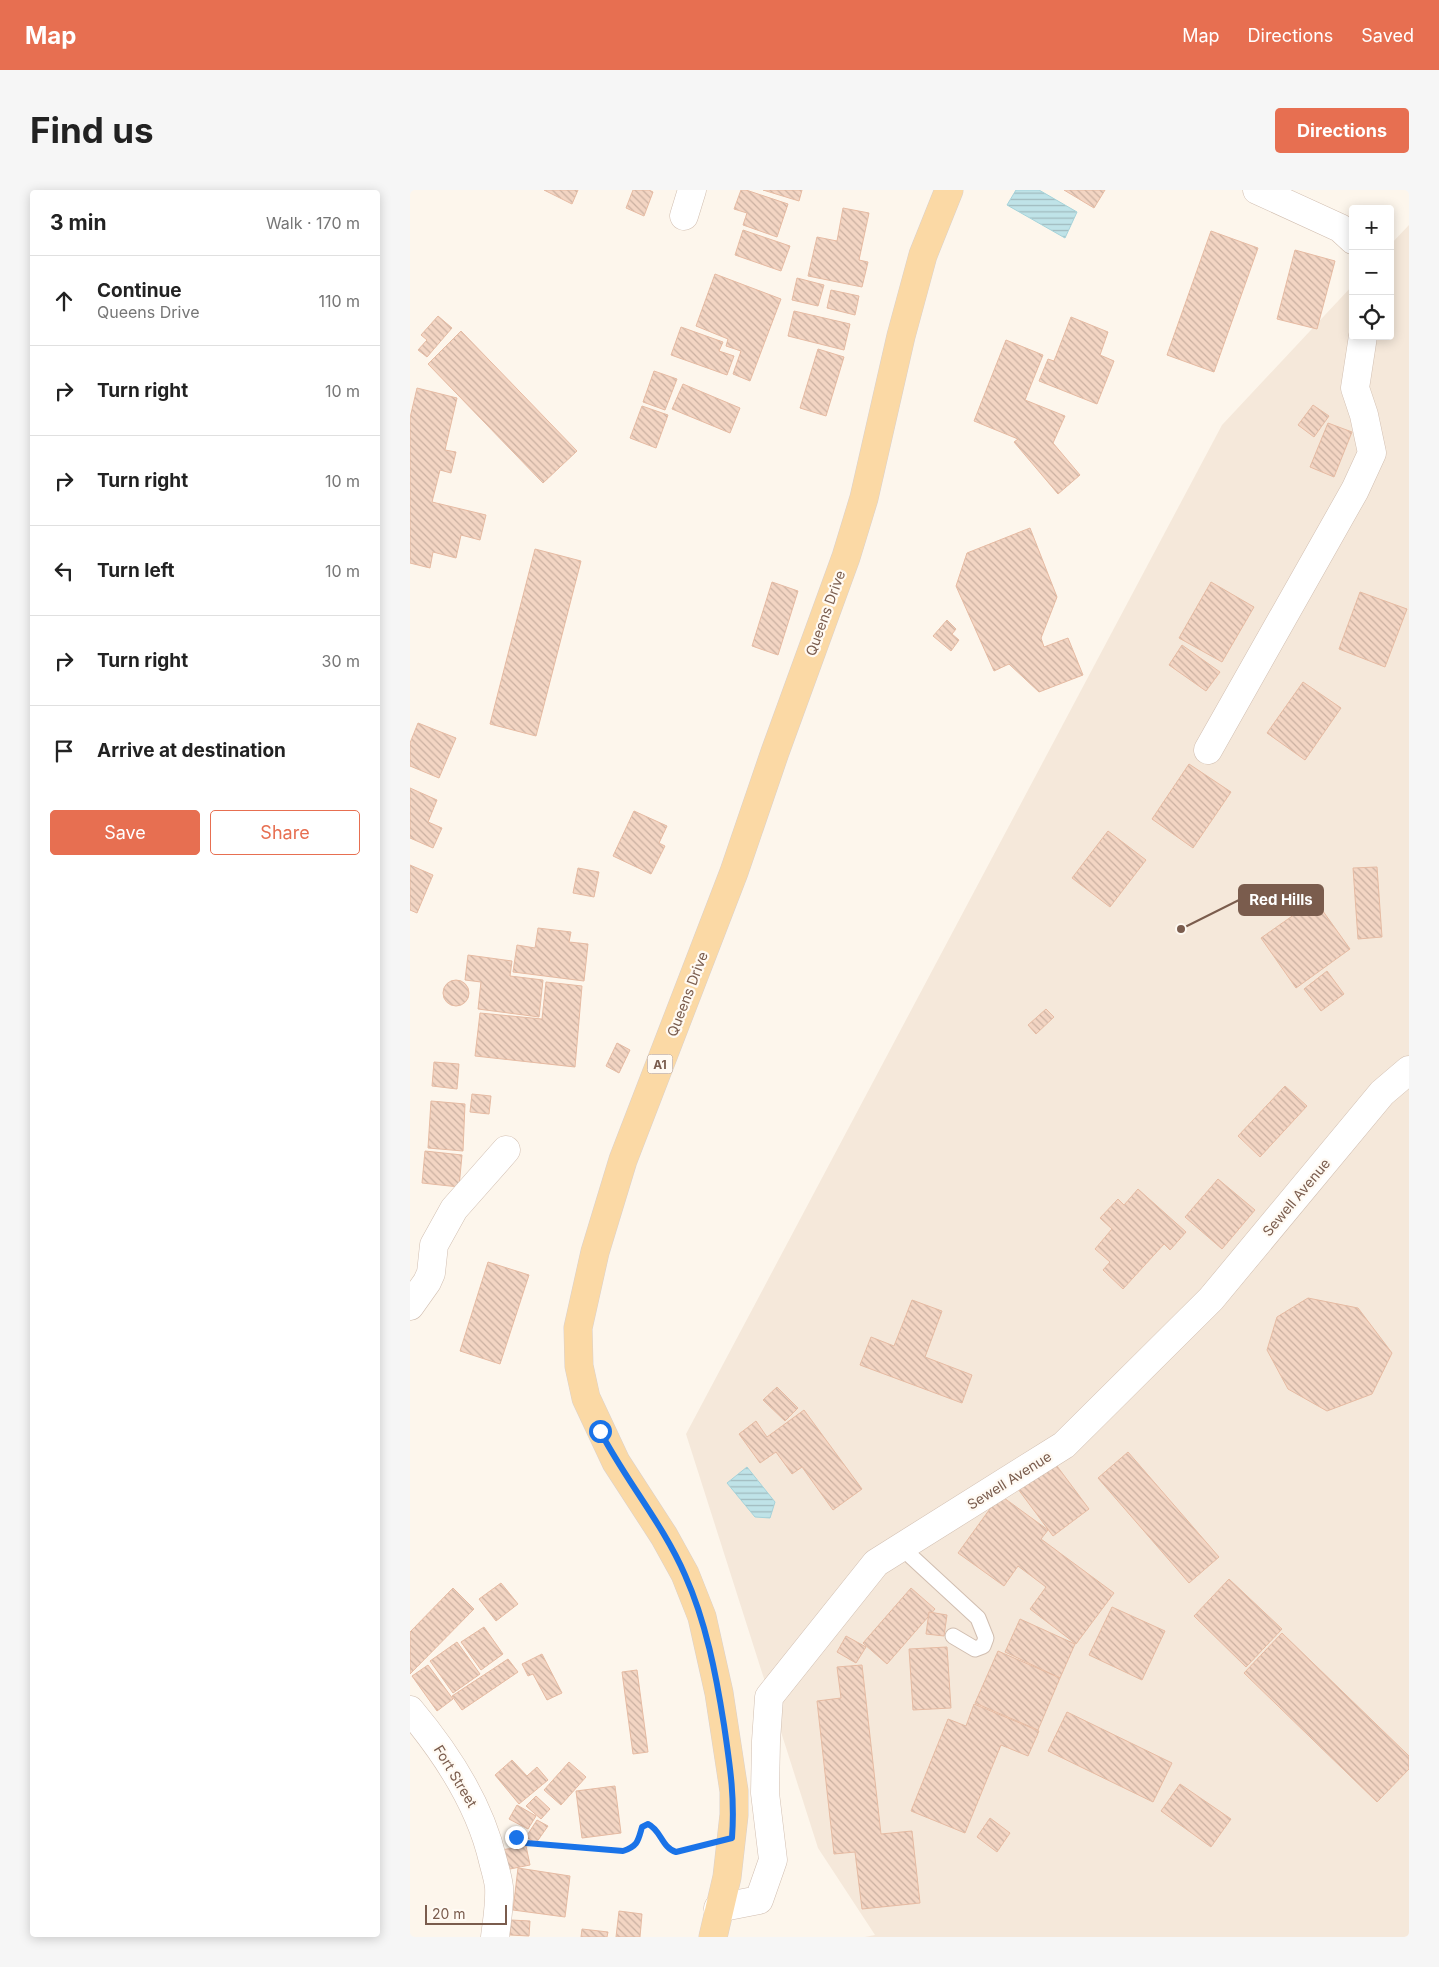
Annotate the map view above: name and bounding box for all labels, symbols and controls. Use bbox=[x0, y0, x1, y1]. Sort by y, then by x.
text: Map bbox=[25, 21, 76, 50]
text: Map bbox=[1182, 25, 1220, 46]
text: Directions bbox=[1248, 25, 1333, 46]
text: Saved bbox=[1361, 25, 1414, 46]
button: Directions bbox=[1275, 108, 1409, 153]
text: Find us bbox=[30, 109, 154, 151]
map controls bbox=[1349, 205, 1394, 340]
button: + bbox=[1349, 205, 1394, 250]
text: 3 min bbox=[50, 210, 106, 235]
text: Walk · 170 m bbox=[266, 213, 360, 233]
button: − bbox=[1349, 250, 1394, 295]
text: Continue bbox=[97, 279, 182, 302]
icon: ahead bbox=[50, 287, 78, 315]
text: 110 m bbox=[318, 291, 360, 311]
button: locate bbox=[1349, 295, 1394, 340]
text: Queens Drive bbox=[97, 302, 199, 322]
icon: right bbox=[50, 377, 78, 405]
text: Turn right bbox=[97, 379, 188, 402]
text: 10 m bbox=[325, 381, 360, 401]
icon: right bbox=[50, 467, 78, 495]
text: Turn right bbox=[97, 469, 188, 492]
text: 10 m bbox=[325, 471, 360, 491]
icon: left bbox=[50, 557, 78, 585]
text: Turn left bbox=[97, 559, 175, 582]
text: 10 m bbox=[325, 561, 360, 581]
street label: Queens Drive bbox=[802, 568, 848, 658]
icon: right bbox=[50, 647, 78, 675]
text: Turn right bbox=[97, 649, 188, 672]
text: 30 m bbox=[322, 651, 360, 671]
icon: arrive bbox=[50, 737, 78, 765]
text: Arrive at destination bbox=[97, 739, 286, 762]
button: Save bbox=[50, 810, 200, 855]
button: Share bbox=[210, 810, 360, 855]
callout: Red Hills bbox=[1239, 885, 1323, 915]
text: Red Hills bbox=[1249, 890, 1313, 909]
street label: Queens Drive bbox=[663, 949, 711, 1039]
road number: A1 bbox=[648, 1054, 672, 1074]
street label: Sewell Avenue bbox=[1259, 1155, 1333, 1239]
route start bbox=[589, 1420, 612, 1443]
street label: Sewell Avenue bbox=[964, 1447, 1054, 1513]
street label: Fort Street bbox=[431, 1742, 481, 1811]
route end bbox=[505, 1826, 528, 1849]
scale bar bbox=[425, 1902, 508, 1925]
text: 20 m bbox=[432, 1905, 466, 1922]

